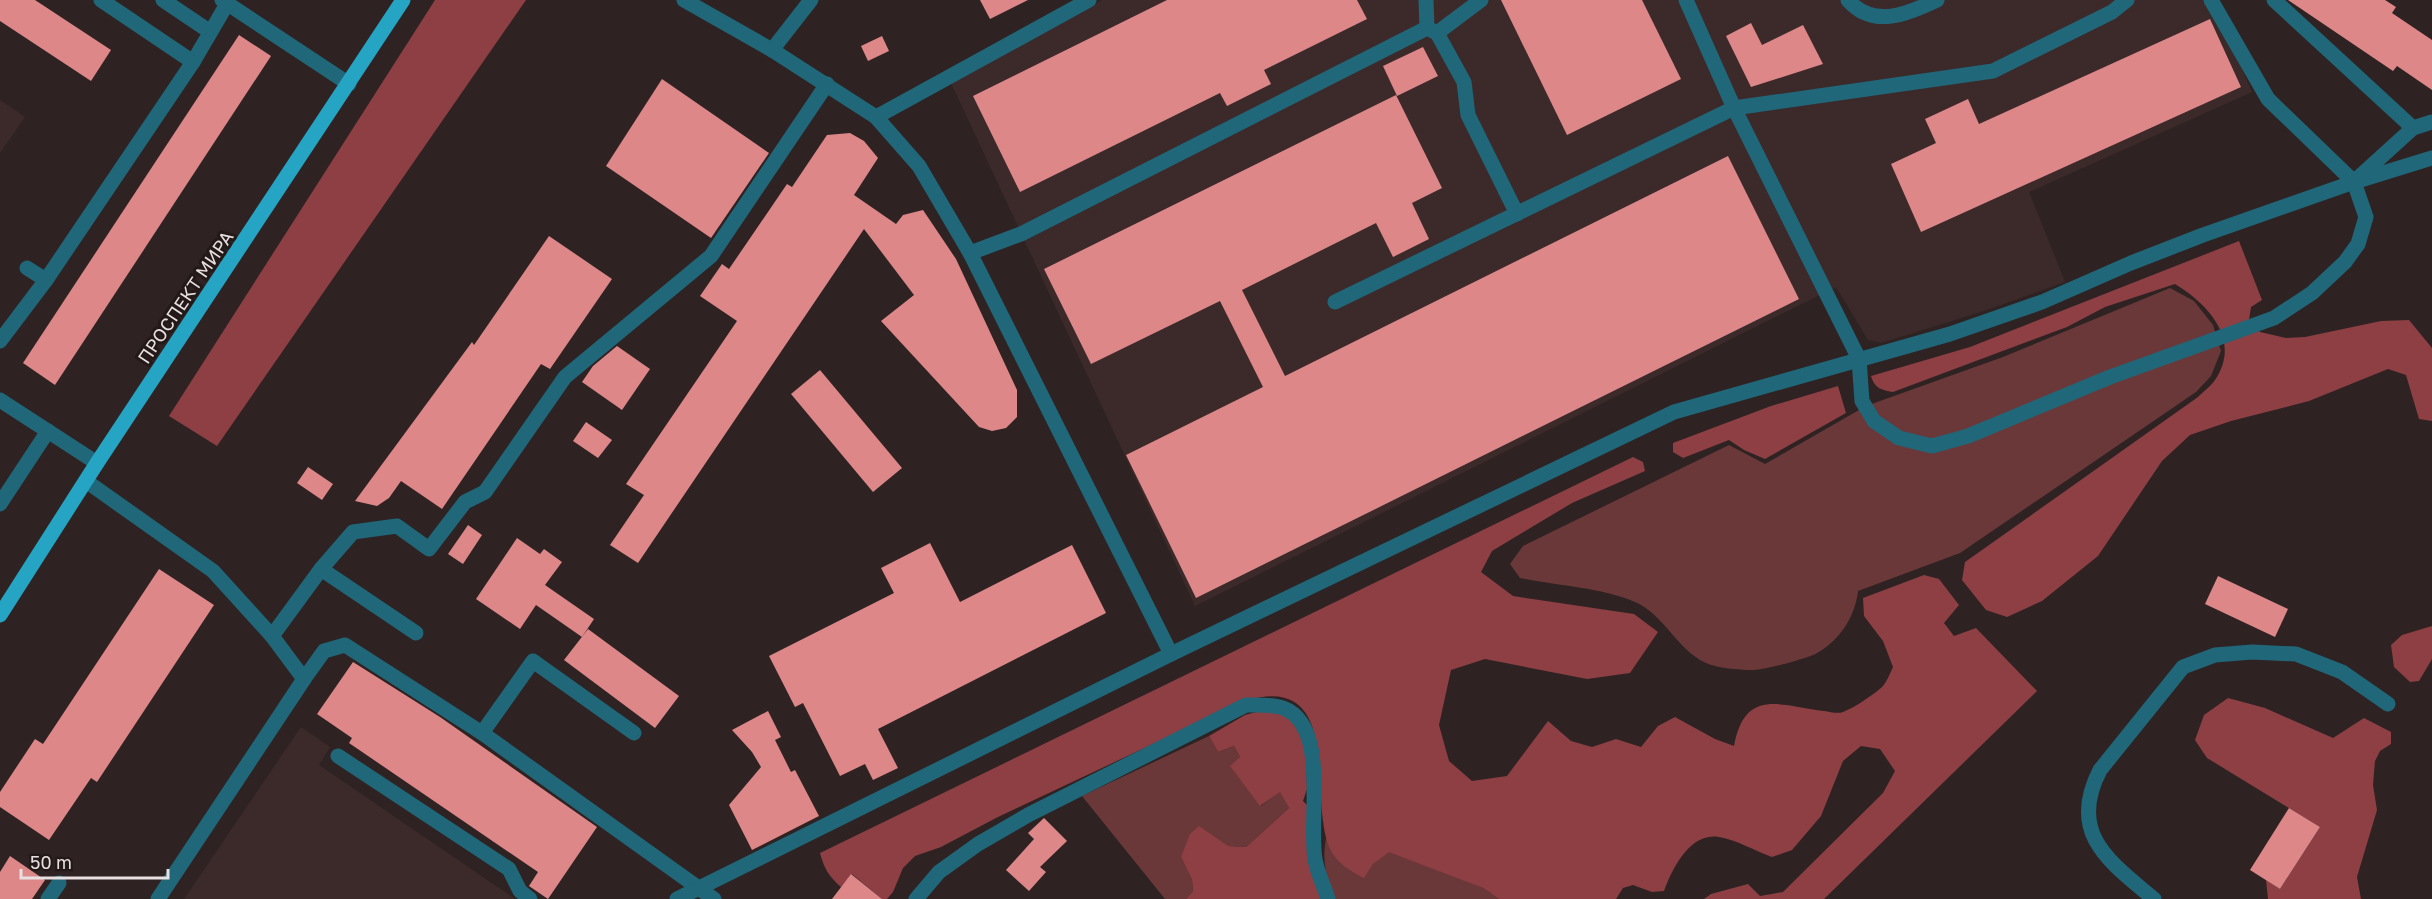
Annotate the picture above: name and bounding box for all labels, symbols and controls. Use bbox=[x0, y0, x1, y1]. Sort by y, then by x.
street label: ПРОСПЕКТ МИРА bbox=[132, 227, 238, 367]
scale bar bbox=[21, 842, 168, 880]
text: 50 m bbox=[30, 851, 72, 873]

